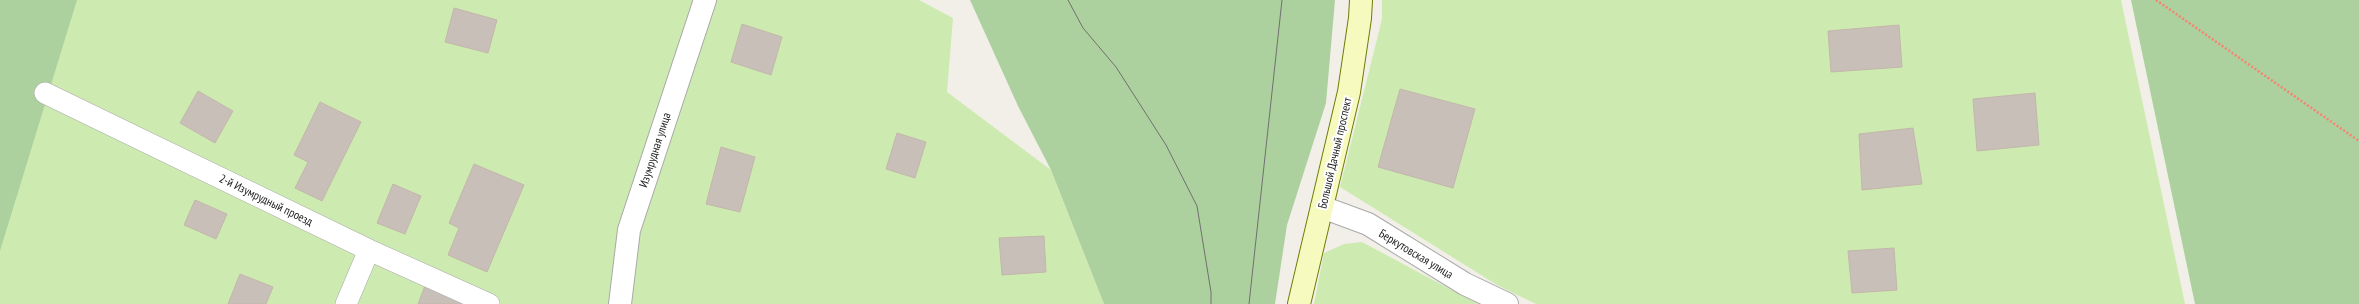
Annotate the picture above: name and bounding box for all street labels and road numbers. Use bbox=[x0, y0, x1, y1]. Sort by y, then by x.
street label: Большой Дачный проспект bbox=[1314, 96, 1355, 210]
street label: Изумрудная улица bbox=[635, 110, 674, 189]
street label: 2-й Изумрудный проезд bbox=[217, 170, 316, 229]
street label: Беркутовская улица bbox=[1376, 226, 1456, 282]

